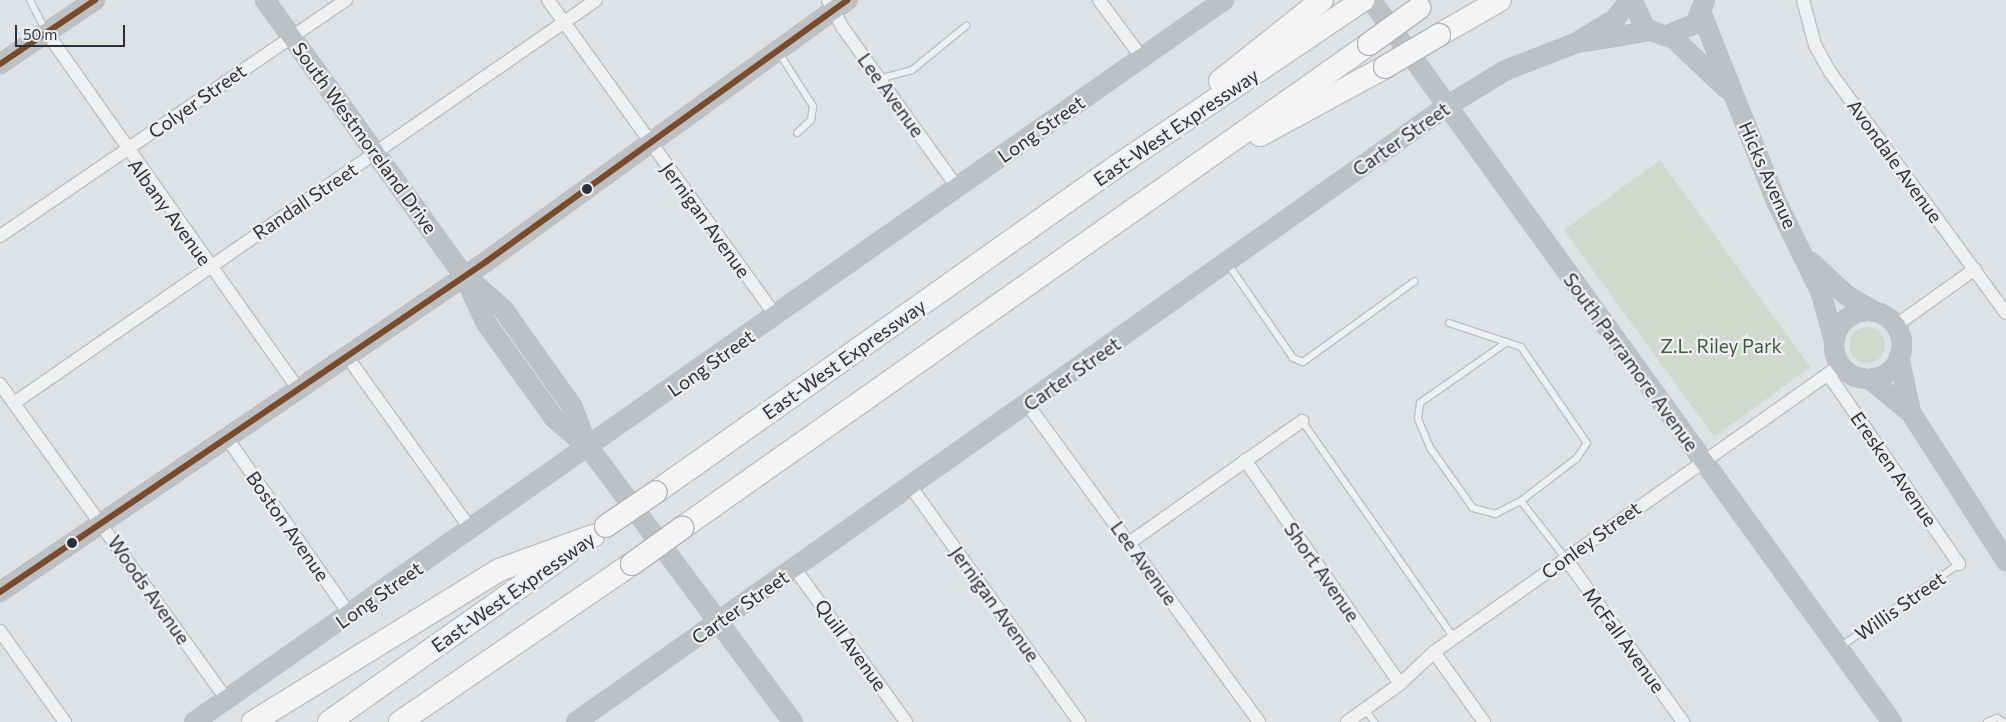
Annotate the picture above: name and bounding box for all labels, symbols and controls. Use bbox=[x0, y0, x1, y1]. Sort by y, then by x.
scale bar bbox=[18, 15, 128, 47]
text: 50 m bbox=[23, 25, 57, 43]
street label: South Westmoreland Drive bbox=[288, 38, 442, 238]
street label: Lee Avenue bbox=[853, 49, 929, 141]
street label: Colyer Street bbox=[144, 59, 250, 143]
street label: East-West Expressway bbox=[1089, 63, 1263, 191]
street label: Long Street bbox=[993, 91, 1089, 167]
street label: Avondale Avenue bbox=[1843, 95, 1947, 227]
street label: Carter Street bbox=[1348, 97, 1454, 181]
street label: Hicks Avenue bbox=[1734, 118, 1802, 232]
street label: Albany Avenue bbox=[124, 154, 216, 270]
street label: Randall Street bbox=[248, 158, 362, 244]
street label: Jernigan Avenue bbox=[657, 158, 755, 282]
unlabelled marker bbox=[582, 184, 592, 194]
street label: South Parramore Avenue bbox=[1559, 269, 1703, 455]
street label: East-West Expressway bbox=[758, 294, 930, 424]
street label: Long Street bbox=[663, 325, 759, 401]
street label: Carter Street bbox=[1019, 332, 1125, 416]
park label: Z.L. Riley Park bbox=[1660, 335, 1782, 357]
street label: Eresken Avenue bbox=[1846, 407, 1942, 531]
street label: Boston Avenue bbox=[242, 467, 334, 585]
street label: Conley Street bbox=[1537, 496, 1645, 584]
street label: Lee Avenue bbox=[1106, 517, 1182, 609]
street label: Short Avenue bbox=[1279, 518, 1365, 626]
street label: East-West Expressway bbox=[427, 527, 599, 657]
street label: Woods Avenue bbox=[103, 531, 195, 649]
unlabelled marker bbox=[67, 538, 77, 548]
street label: Jernigan Avenue bbox=[946, 542, 1044, 666]
street label: Long Street bbox=[331, 557, 427, 633]
street label: Carter Street bbox=[687, 565, 793, 649]
street label: Willis Street bbox=[1851, 567, 1949, 645]
street label: McFall Avenue bbox=[1578, 583, 1670, 697]
street label: Quill Avenue bbox=[810, 595, 892, 695]

